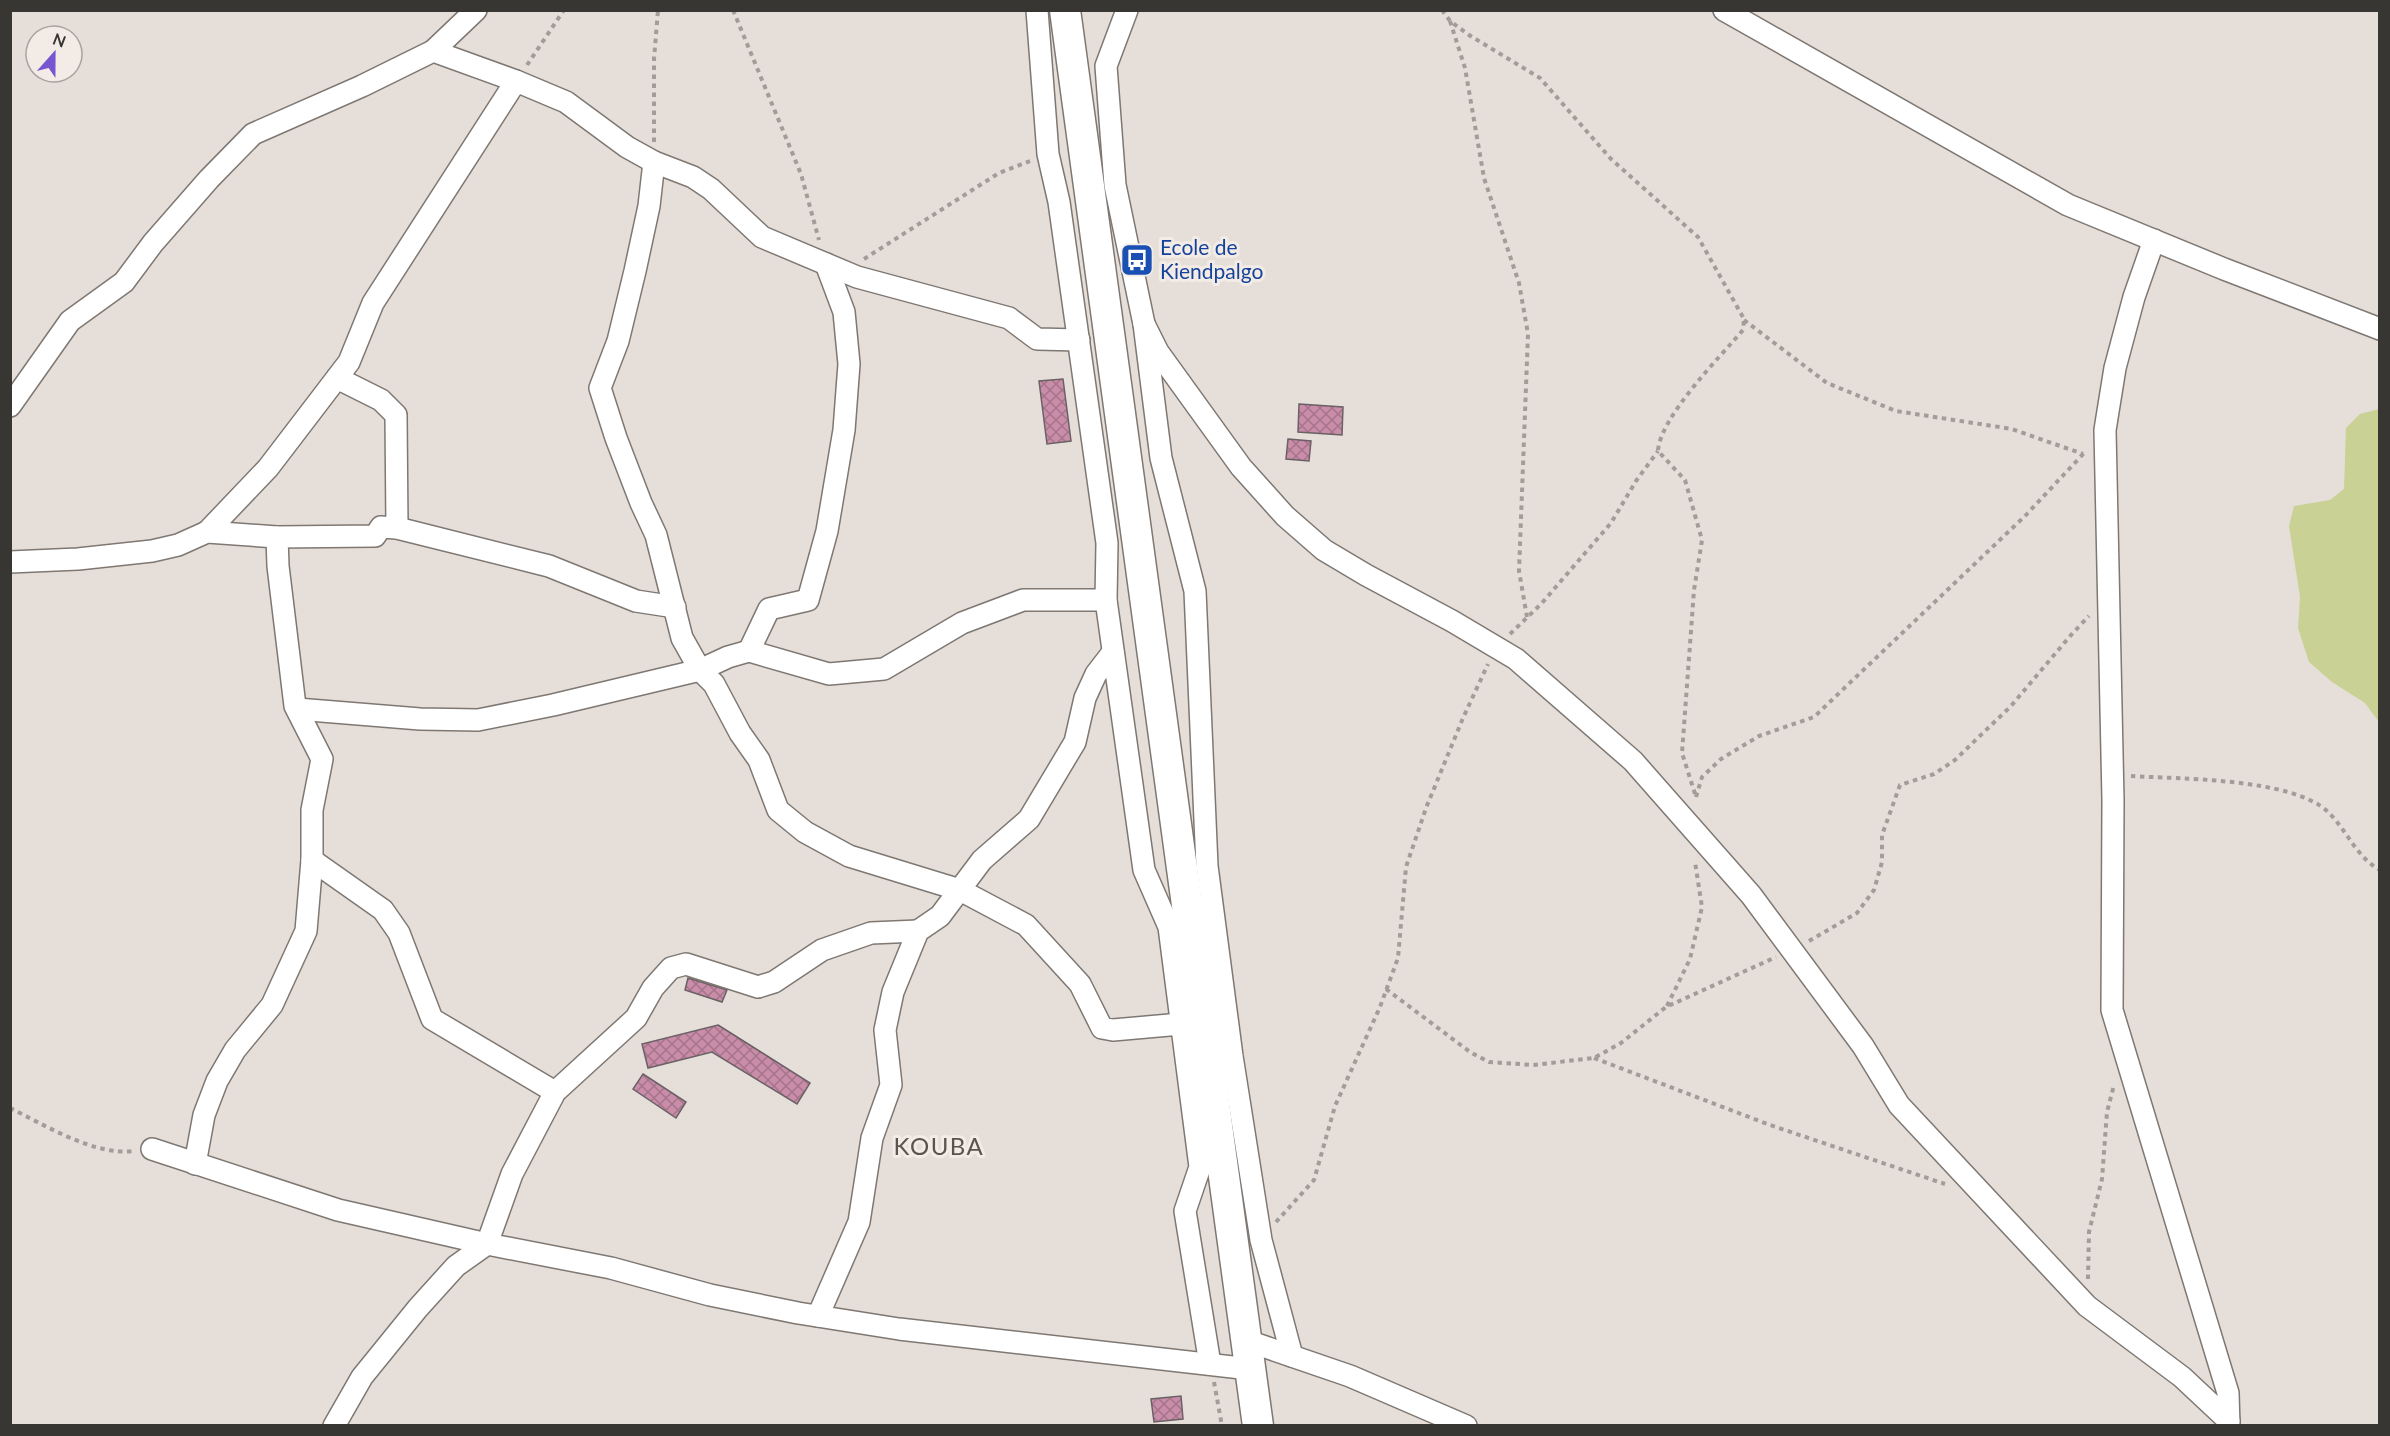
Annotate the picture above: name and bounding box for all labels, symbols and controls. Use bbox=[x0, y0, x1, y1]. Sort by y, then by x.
north arrow bbox=[24, 24, 84, 84]
text: N bbox=[50, 28, 69, 51]
place label: Ecole de Kiendpalgo bbox=[1160, 234, 1263, 283]
bus stop icon: Ecole de Kiendpalgo bbox=[1119, 242, 1155, 278]
district label: KOUBA bbox=[894, 1131, 984, 1160]

